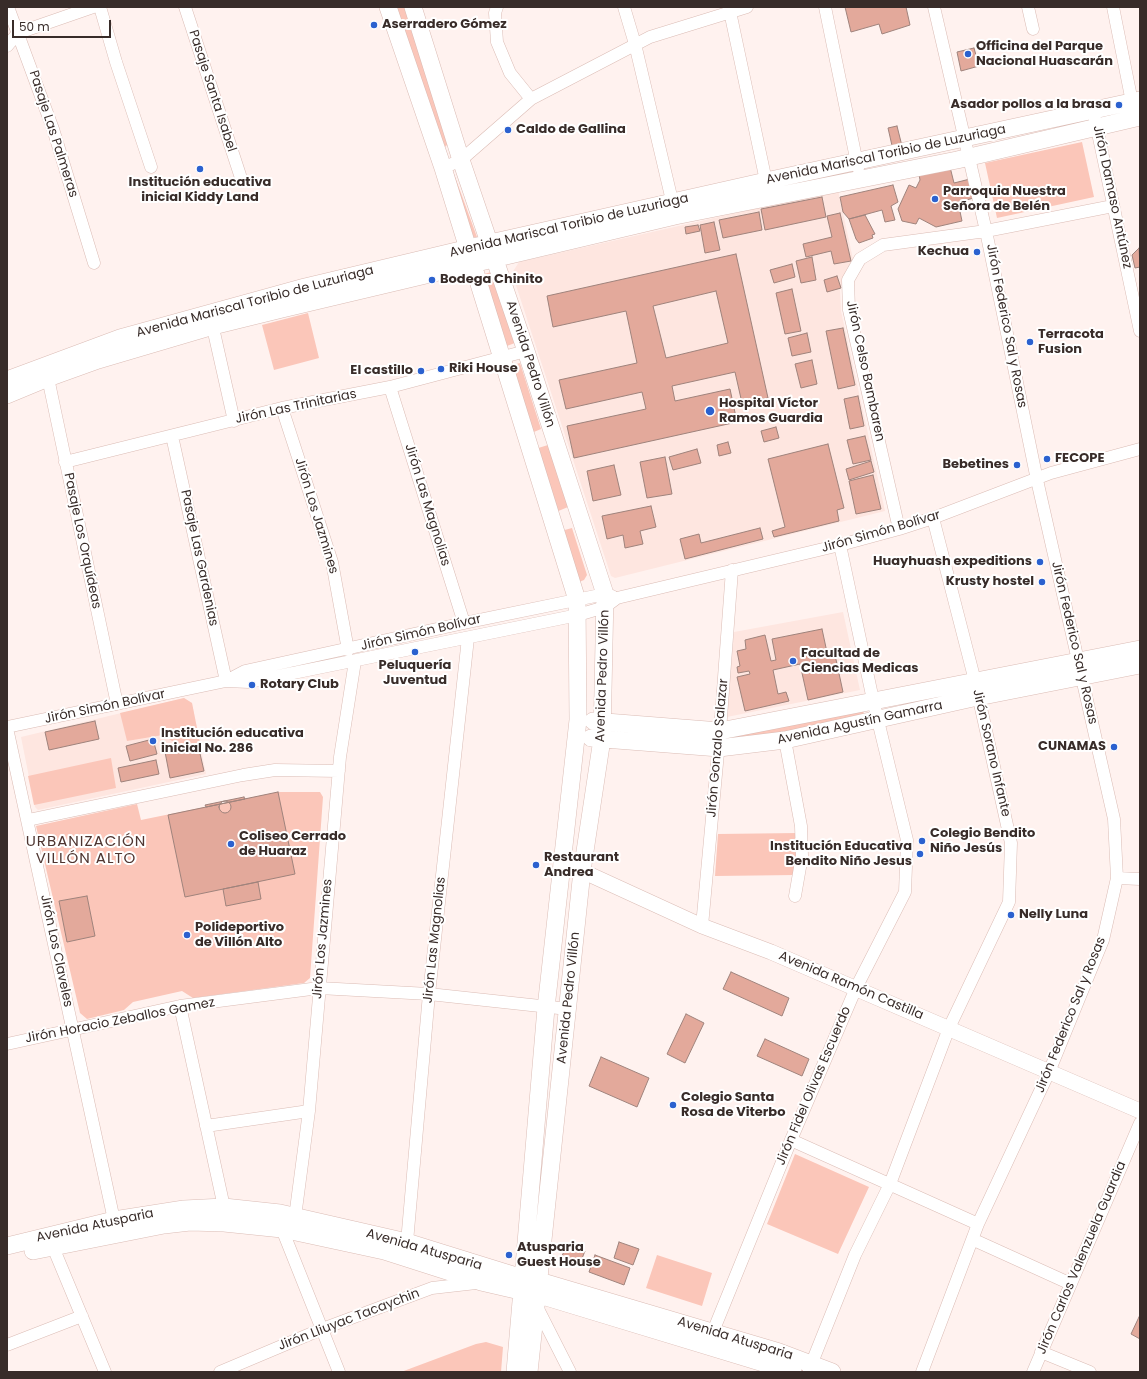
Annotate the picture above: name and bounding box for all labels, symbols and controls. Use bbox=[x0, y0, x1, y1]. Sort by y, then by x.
scale bar bbox=[14, 12, 113, 38]
place label: Aserradero Gómez bbox=[382, 17, 507, 33]
text: 50 m bbox=[19, 18, 50, 35]
marker: Aserradero Gómez bbox=[369, 20, 379, 30]
street label: Pasaje Santa Isabel bbox=[185, 28, 239, 154]
place label: Officina del Parque Nacional Huascarán bbox=[976, 39, 1113, 70]
marker: Officina del Parque Nacional Huascarán bbox=[963, 49, 973, 59]
street label: Pasaje Las Palmeras bbox=[25, 68, 81, 200]
place label: Asador pollos a la brasa bbox=[951, 97, 1111, 113]
marker: Asador pollos a la brasa bbox=[1114, 100, 1124, 110]
place label: Caldo de Gallina bbox=[516, 122, 626, 138]
street label: Avenida Mariscal Toribio de Luzuriaga bbox=[765, 122, 1007, 188]
street label: Jirón Damaso Antúnez bbox=[1089, 124, 1135, 270]
marker: Caldo de Gallina bbox=[503, 125, 513, 135]
marker: Institución educativa inicial Kiddy Land bbox=[195, 164, 205, 174]
place label: Institución educativa inicial Kiddy Land bbox=[129, 175, 271, 206]
place label: Parroquia Nuestra Señora de Belén bbox=[943, 184, 1066, 215]
street label: Avenida Mariscal Toribio de Luzuriaga bbox=[448, 191, 690, 261]
marker: Parroquia Nuestra Señora de Belén bbox=[930, 194, 940, 204]
street label: Jirón Federico Sal y Rosas bbox=[982, 243, 1030, 409]
place label: Kechua bbox=[918, 244, 969, 260]
marker: Kechua bbox=[972, 247, 982, 257]
street label: Avenida Mariscal Toribio de Luzuriaga bbox=[135, 263, 375, 341]
place label: Bodega Chinito bbox=[440, 272, 543, 288]
marker: Bodega Chinito bbox=[427, 275, 437, 285]
street label: Avenida Pedro Villón bbox=[502, 298, 558, 430]
street label: Jirón Celso Bambaren bbox=[842, 299, 888, 443]
place label: Terracota Fusion bbox=[1038, 327, 1104, 358]
marker: Terracota Fusion bbox=[1025, 337, 1035, 347]
place label: Riki House bbox=[449, 361, 518, 377]
place label: El castillo bbox=[350, 363, 413, 379]
marker: Riki House bbox=[436, 364, 446, 374]
marker: El castillo bbox=[416, 366, 426, 376]
street label: Jirón Las Trinitarias bbox=[234, 387, 358, 427]
place label: Hospital Víctor Ramos Guardia bbox=[719, 396, 823, 427]
marker: Hospital Víctor Ramos Guardia bbox=[704, 405, 716, 417]
street label: Jirón Las Magnolias bbox=[401, 442, 453, 568]
place label: FECOPE bbox=[1055, 451, 1104, 467]
marker: FECOPE bbox=[1042, 454, 1052, 464]
street label: Jirón Los Jazmines bbox=[291, 456, 341, 576]
place label: Bebetines bbox=[942, 457, 1009, 473]
marker: Bebetines bbox=[1012, 460, 1022, 470]
street label: Pasaje Los Orquídeas bbox=[60, 472, 104, 610]
street label: Pasaje Las Gardenias bbox=[177, 488, 221, 628]
street label: Jirón Simón Bolívar bbox=[820, 508, 942, 556]
place label: Huayhuash expeditions bbox=[873, 554, 1032, 570]
marker: Huayhuash expeditions bbox=[1035, 557, 1045, 567]
street label: Jirón Federico Sal y Rosas bbox=[1048, 560, 1100, 726]
place label: Krusty hostel bbox=[946, 574, 1034, 590]
marker: Krusty hostel bbox=[1037, 577, 1047, 587]
street label: Avenida Pedro Villón bbox=[593, 609, 613, 743]
street label: Jirón Simón Bolívar bbox=[359, 612, 483, 654]
place label: Facultad de Ciencias Medicas bbox=[801, 646, 919, 677]
marker: Peluquería Juventud bbox=[410, 647, 420, 657]
marker: Facultad de Ciencias Medicas bbox=[788, 656, 798, 666]
place label: Peluquería Juventud bbox=[379, 658, 451, 689]
place label: Rotary Club bbox=[260, 677, 339, 693]
street label: Jirón Gonzalo Salazar bbox=[704, 678, 732, 818]
marker: Rotary Club bbox=[247, 680, 257, 690]
street label: Jirón Simón Bolívar bbox=[43, 687, 167, 727]
street label: Jirón Sorano Infante bbox=[969, 688, 1013, 818]
street label: Avenida Agustín Gamarra bbox=[776, 698, 944, 748]
place label: Institución educativa inicial No. 286 bbox=[161, 726, 304, 757]
marker: Institución educativa inicial No. 286 bbox=[148, 736, 158, 746]
place label: CUNAMAS bbox=[1038, 739, 1106, 755]
marker: CUNAMAS bbox=[1109, 742, 1119, 752]
place label: Colegio Bendito Niño Jesús bbox=[930, 826, 1035, 857]
place label: Coliseo Cerrado de Huaraz bbox=[239, 829, 346, 860]
district label: URBANIZACIÓN VILLÓN ALTO bbox=[26, 833, 146, 868]
marker: Colegio Bendito Niño Jesús bbox=[917, 836, 927, 846]
marker: Coliseo Cerrado de Huaraz bbox=[226, 839, 236, 849]
place label: Institución Educativa Bendito Niño Jesus bbox=[770, 839, 912, 870]
marker: Institución Educativa Bendito Niño Jesus bbox=[915, 849, 925, 859]
place label: Restaurant Andrea bbox=[544, 850, 619, 881]
marker: Restaurant Andrea bbox=[531, 860, 541, 870]
street label: Jirón Las Magnolias bbox=[421, 876, 449, 1004]
street label: Jirón Los Jazmines bbox=[310, 878, 336, 1000]
street label: Jirón Los Claveles bbox=[36, 893, 76, 1009]
place label: Nelly Luna bbox=[1019, 907, 1088, 923]
marker: Nelly Luna bbox=[1006, 910, 1016, 920]
place label: Polideportivo de Villón Alto bbox=[195, 920, 284, 951]
marker: Polideportivo de Villón Alto bbox=[182, 930, 192, 940]
street label: Avenida Pedro Villón bbox=[554, 931, 584, 1065]
street label: Jirón Federico Sal y Rosas bbox=[1033, 935, 1109, 1095]
street label: Avenida Ramón Castilla bbox=[776, 948, 926, 1024]
street label: Jirón Horacio Zeballos Gamez bbox=[24, 995, 216, 1047]
street label: Jirón Fidel Olivas Escuerdo bbox=[773, 1004, 855, 1168]
place label: Colegio Santa Rosa de Viterbo bbox=[681, 1090, 785, 1121]
marker: Colegio Santa Rosa de Viterbo bbox=[668, 1100, 678, 1110]
street label: Jirón Carlos Valenzuela Guardia bbox=[1034, 1159, 1130, 1357]
street label: Avenida Atusparia bbox=[35, 1206, 155, 1246]
street label: Avenida Atusparia bbox=[364, 1226, 484, 1274]
place label: Atusparia Guest House bbox=[517, 1240, 601, 1271]
marker: Atusparia Guest House bbox=[504, 1250, 514, 1260]
street label: Jirón Lliuyac Tacaychin bbox=[276, 1286, 422, 1354]
street label: Avenida Atusparia bbox=[675, 1314, 795, 1364]

